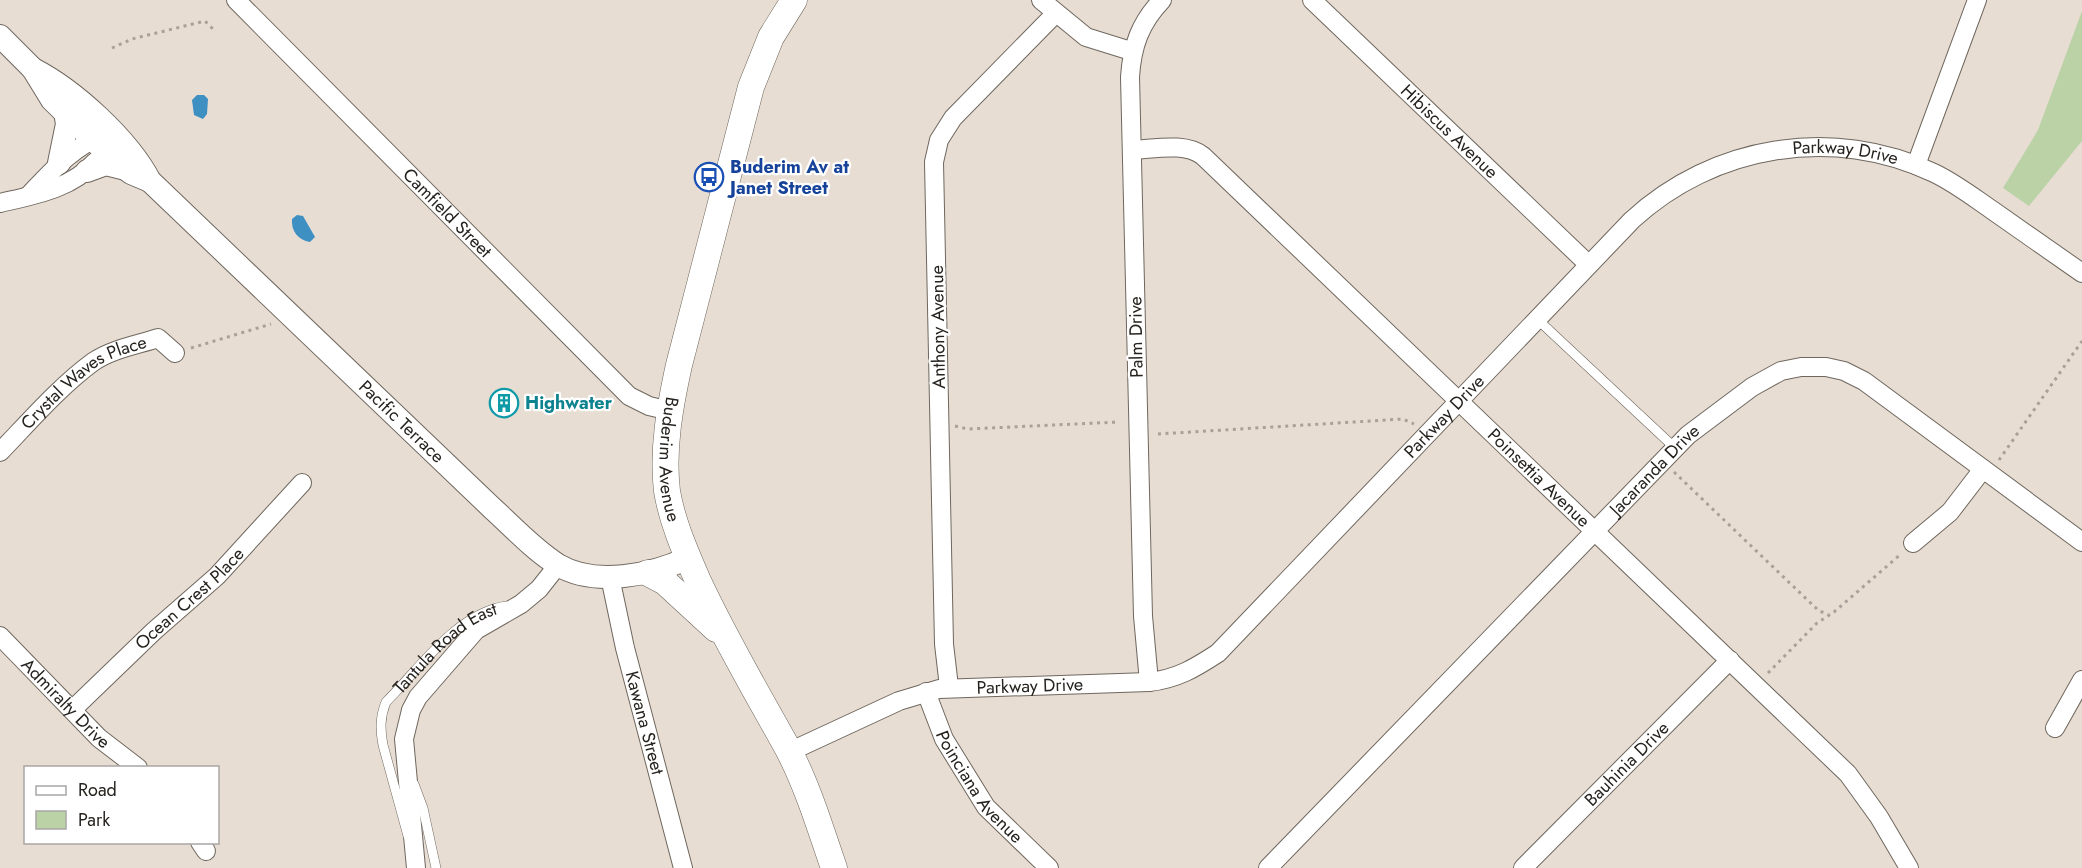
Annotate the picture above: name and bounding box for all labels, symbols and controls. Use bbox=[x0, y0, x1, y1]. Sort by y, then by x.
street label: Hibiscus Avenue bbox=[1395, 78, 1504, 184]
street label: Parkway Drive bbox=[1791, 134, 1901, 171]
place label: Buderim Av at Janet Street bbox=[727, 154, 849, 201]
bus stop icon: Buderim Av at Janet Street bbox=[693, 161, 725, 193]
street label: Camfield Street bbox=[397, 162, 498, 264]
street label: Anthony Avenue bbox=[924, 265, 952, 389]
street label: Palm Drive bbox=[1122, 296, 1150, 378]
street label: Crystal Waves Place bbox=[15, 329, 150, 435]
street label: Parkway Drive bbox=[1398, 369, 1490, 464]
street label: Pacific Terrace bbox=[353, 374, 450, 469]
building icon: Highwater bbox=[488, 387, 520, 419]
place label: Highwater bbox=[525, 390, 613, 416]
street label: Buderim Avenue bbox=[652, 395, 687, 525]
street label: Jacaranda Drive bbox=[1602, 418, 1705, 523]
street label: Poinsettia Avenue bbox=[1482, 422, 1596, 533]
street label: Ocean Crest Place bbox=[129, 541, 250, 656]
street label: Tantula Road East bbox=[387, 596, 501, 700]
street label: Admiralty Drive bbox=[15, 652, 115, 755]
street label: Kawana Street bbox=[619, 668, 671, 778]
street label: Parkway Drive bbox=[976, 671, 1084, 701]
street label: Bauhinia Drive bbox=[1578, 715, 1675, 812]
street label: Poinciana Avenue bbox=[929, 727, 1029, 849]
legend bbox=[24, 766, 219, 844]
text: Road bbox=[78, 777, 117, 803]
text: Park bbox=[78, 807, 110, 833]

